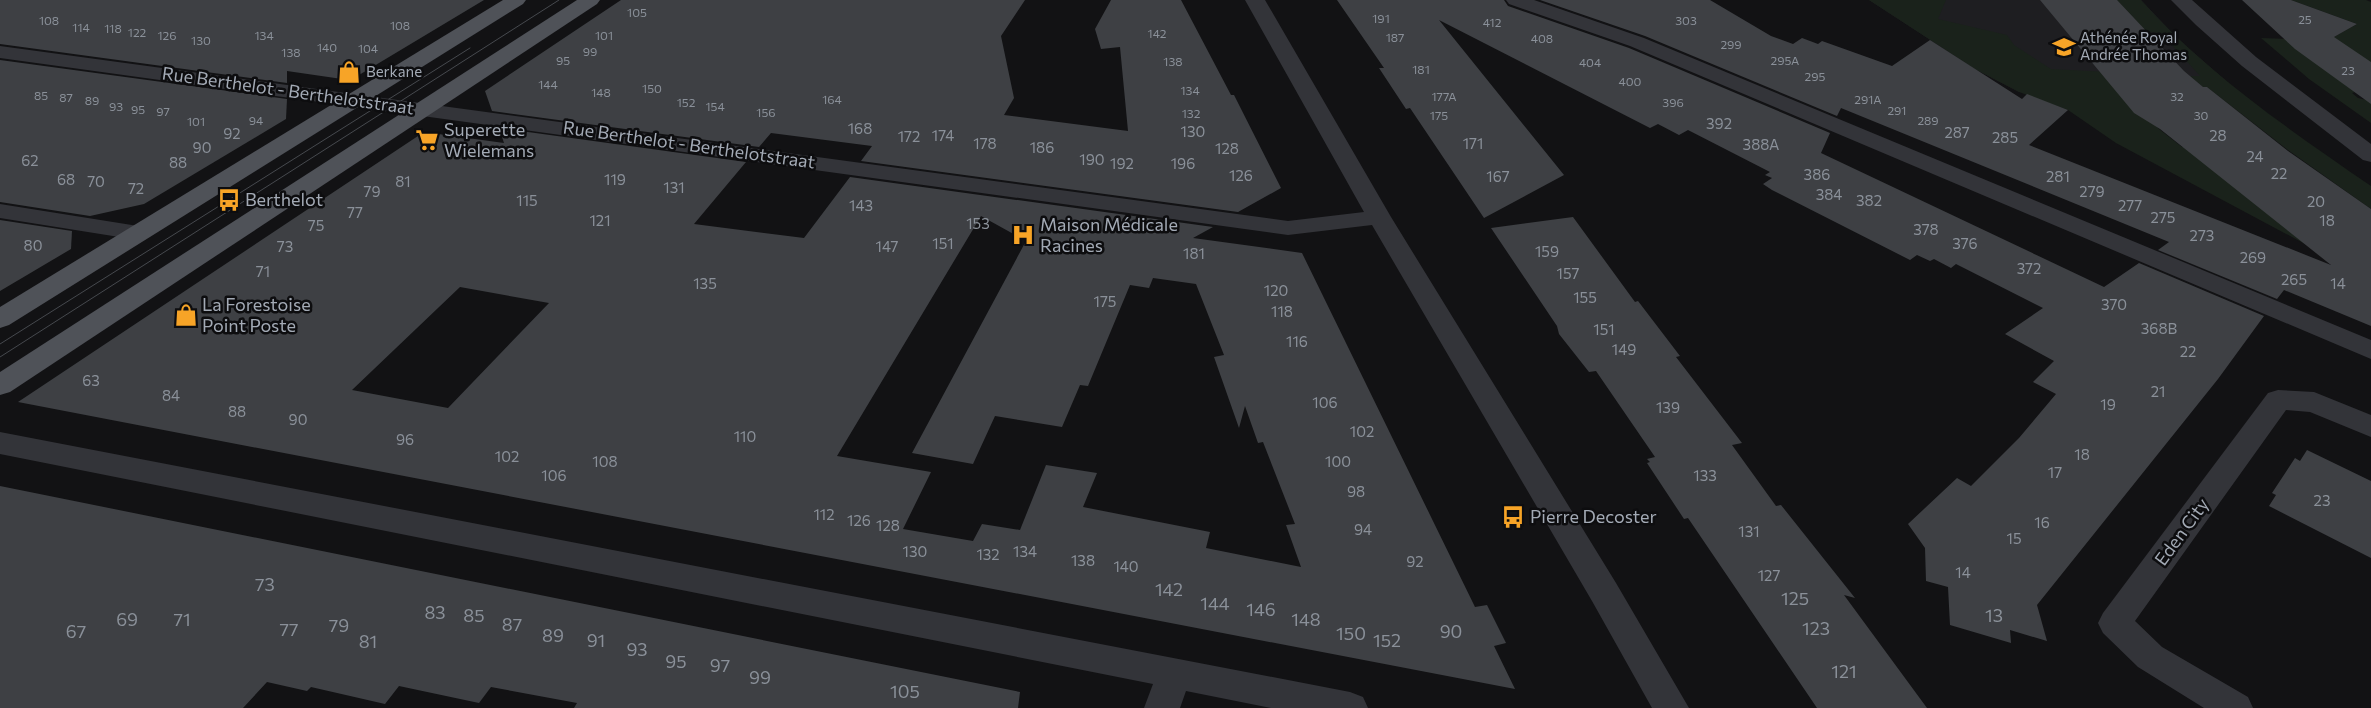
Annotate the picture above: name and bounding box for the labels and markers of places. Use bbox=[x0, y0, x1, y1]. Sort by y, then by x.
place label: Athénée Royal Andrée Thomas bbox=[2080, 28, 2187, 63]
school or university icon: Athénée Royal Andrée Thomas bbox=[2051, 34, 2077, 60]
shop icon: Berkane bbox=[336, 59, 362, 85]
place label: Berkane bbox=[366, 62, 422, 80]
place label: Superette Wielemans bbox=[444, 118, 534, 161]
supermarket icon: Superette Wielemans bbox=[414, 127, 440, 153]
bus stop icon: Berthelot bbox=[216, 187, 242, 213]
place label: Berthelot bbox=[245, 188, 323, 210]
place label: Maison Médicale Racines bbox=[1040, 213, 1178, 256]
hospital icon: Maison Médicale Racines bbox=[1010, 222, 1036, 248]
place label: La Forestoise Point Poste bbox=[202, 293, 311, 336]
shop icon: La Forestoise Point Poste bbox=[173, 302, 199, 328]
bus stop icon: Pierre Decoster bbox=[1500, 504, 1526, 530]
place label: Pierre Decoster bbox=[1530, 505, 1657, 527]

